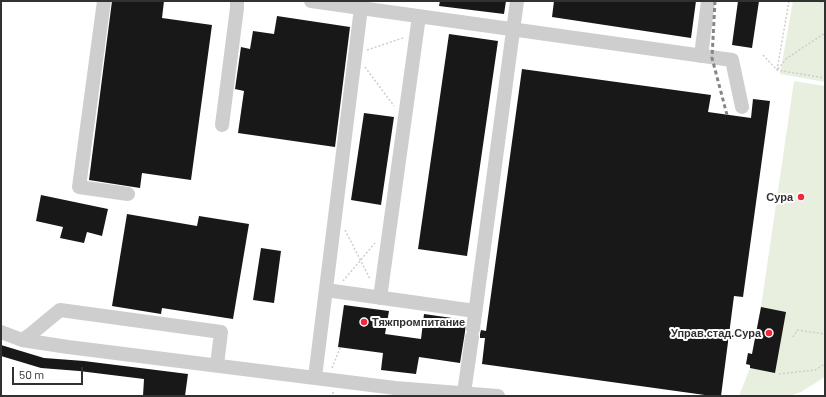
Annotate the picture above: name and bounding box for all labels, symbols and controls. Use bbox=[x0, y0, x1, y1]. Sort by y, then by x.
place label: Сура bbox=[766, 190, 793, 204]
marker: Сура bbox=[796, 192, 806, 202]
place label: Тяжпромпитание bbox=[372, 315, 465, 329]
marker: Тяжпромпитание bbox=[359, 317, 369, 327]
place label: Управ.стад.Сура bbox=[671, 326, 761, 340]
marker: Управ.стад.Сура bbox=[764, 328, 774, 338]
scale bar bbox=[14, 359, 85, 385]
text: 50 m bbox=[19, 367, 44, 381]

